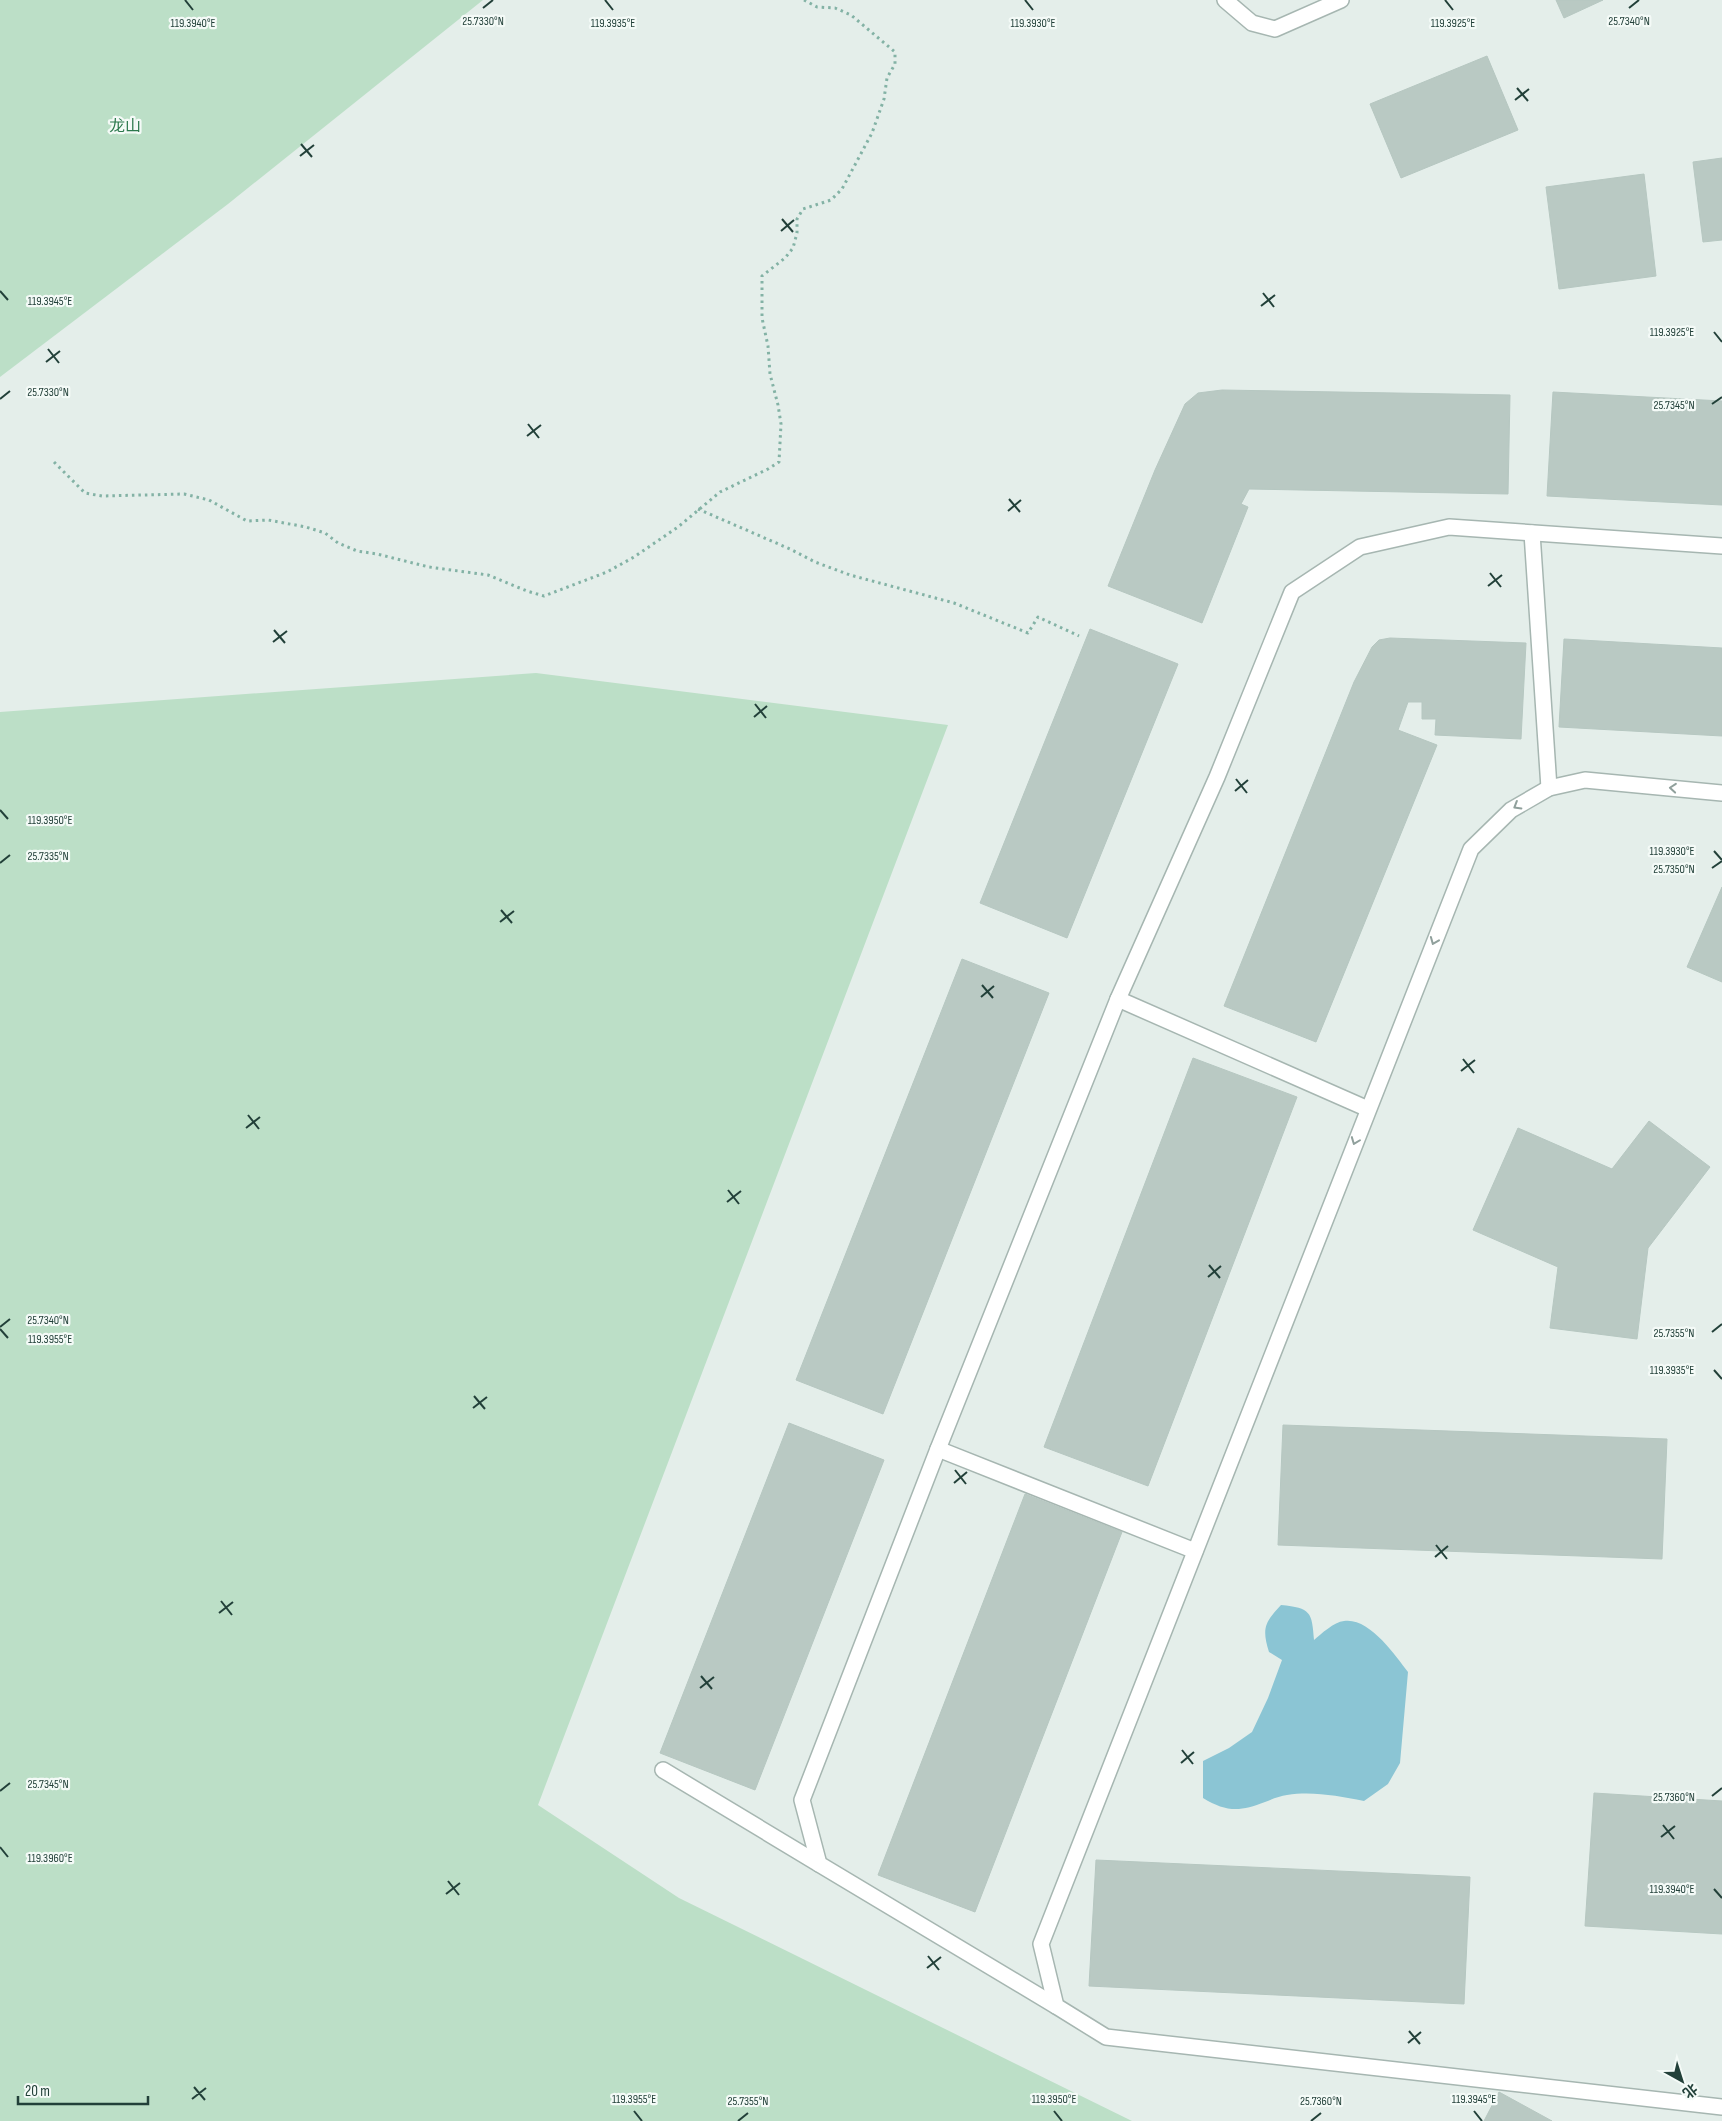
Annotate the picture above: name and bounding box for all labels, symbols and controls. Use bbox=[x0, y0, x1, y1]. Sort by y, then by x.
text: 25.7330°N bbox=[462, 14, 504, 29]
text: 25.7340°N bbox=[1608, 14, 1650, 29]
text: 119.3940°E bbox=[171, 16, 216, 31]
text: 119.3935°E bbox=[591, 16, 635, 31]
text: 119.3930°E bbox=[1011, 16, 1056, 31]
text: 119.3925°E bbox=[1431, 16, 1475, 31]
park label: 龙山 bbox=[109, 117, 141, 136]
text: 119.3945°E bbox=[28, 294, 72, 309]
text: 119.3925°E bbox=[1650, 325, 1694, 340]
text: 25.7330°N bbox=[27, 385, 69, 400]
text: 25.7345°N bbox=[1653, 398, 1695, 413]
one-way arrow bbox=[1669, 783, 1677, 794]
one-way arrow bbox=[1514, 800, 1523, 810]
text: 119.3950°E bbox=[28, 813, 72, 828]
text: 119.3930°E bbox=[1650, 844, 1695, 859]
text: 25.7335°N bbox=[27, 849, 69, 864]
text: 25.7350°N bbox=[1653, 862, 1695, 877]
one-way arrow bbox=[1430, 936, 1440, 945]
one-way arrow bbox=[1351, 1136, 1362, 1145]
text: 25.7340°N bbox=[27, 1313, 69, 1328]
text: 25.7355°N bbox=[1654, 1326, 1694, 1341]
text: 119.3955°E bbox=[28, 1332, 72, 1347]
text: 119.3935°E bbox=[1650, 1363, 1694, 1378]
text: 25.7345°N bbox=[27, 1777, 69, 1792]
text: 25.7360°N bbox=[1653, 1790, 1695, 1805]
text: 119.3960°E bbox=[27, 1851, 73, 1866]
text: 119.3940°E bbox=[1650, 1882, 1695, 1897]
north arrow bbox=[1657, 2056, 1707, 2106]
scale bar bbox=[18, 2074, 148, 2106]
text: 北 bbox=[1679, 2080, 1701, 2102]
text: 20 m bbox=[25, 2082, 50, 2101]
text: 119.3955°E bbox=[612, 2092, 656, 2107]
text: 119.3950°E bbox=[1032, 2092, 1076, 2107]
text: 119.3945°E bbox=[1452, 2092, 1496, 2107]
text: 25.7355°N bbox=[728, 2094, 768, 2109]
text: 25.7360°N bbox=[1300, 2094, 1342, 2109]

